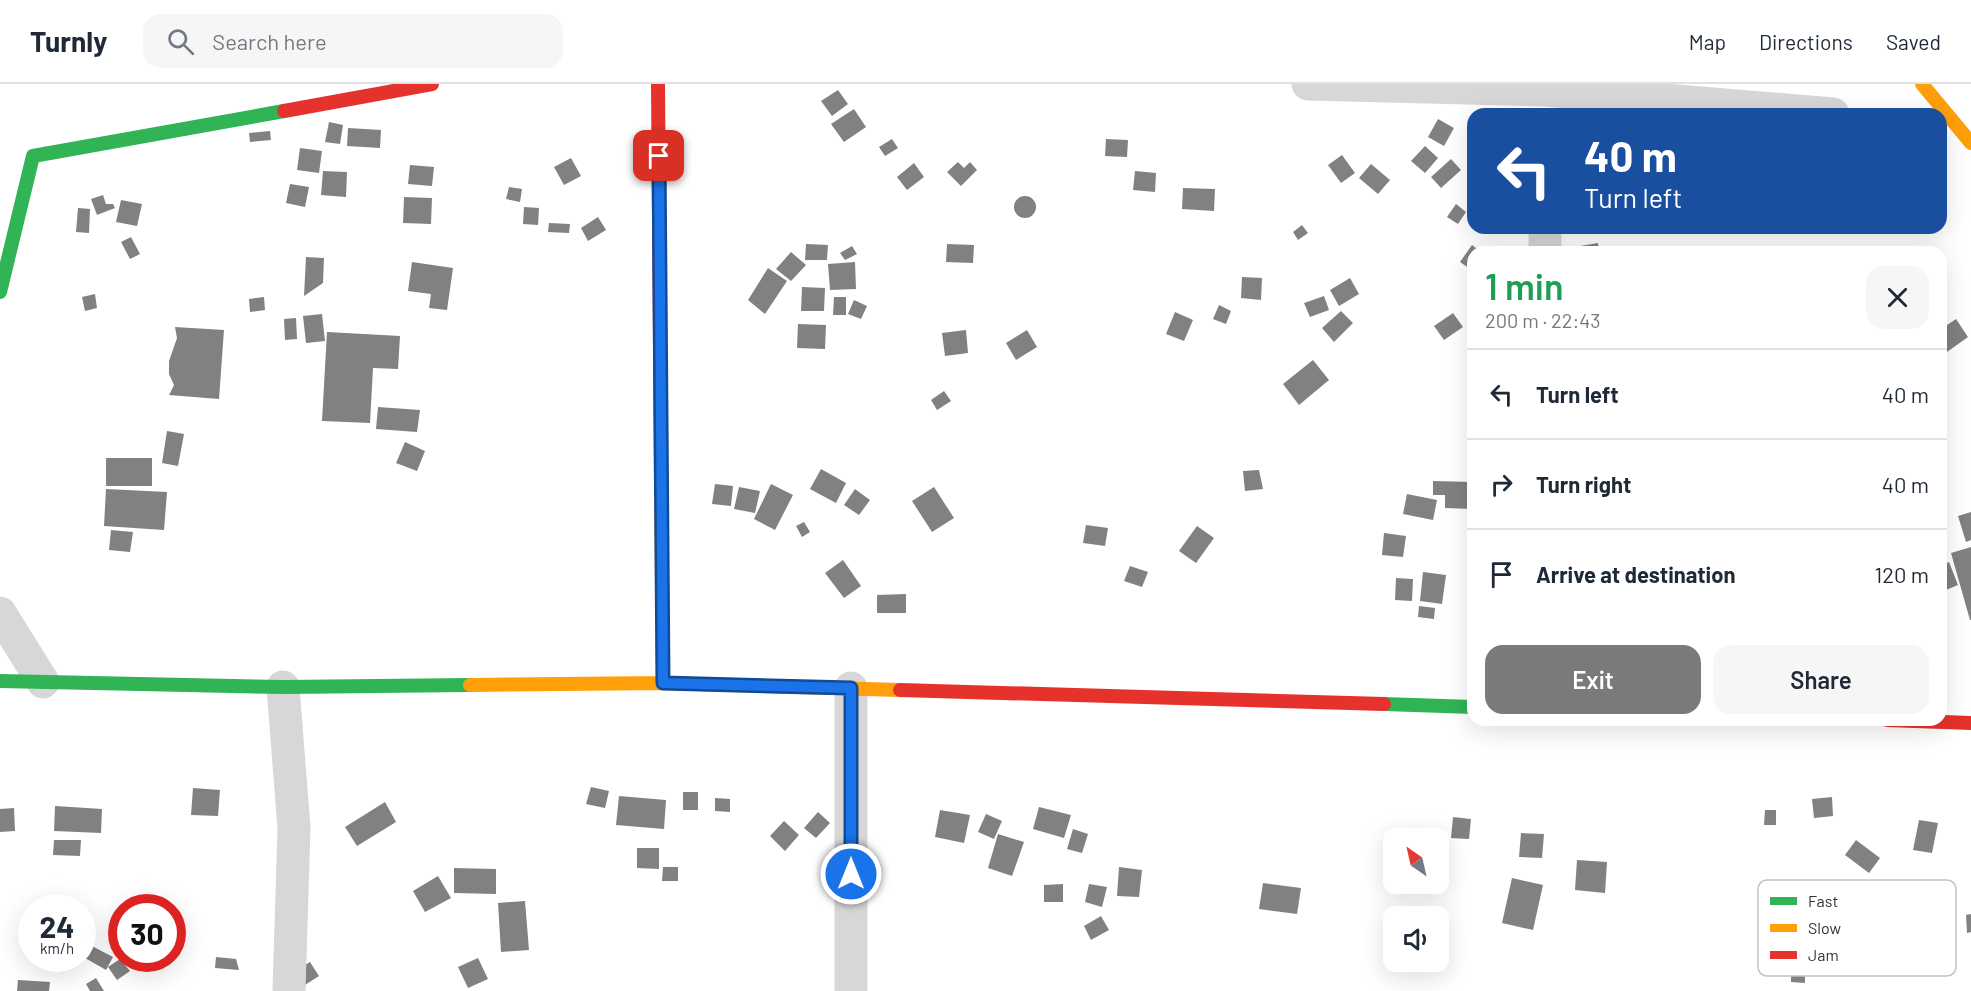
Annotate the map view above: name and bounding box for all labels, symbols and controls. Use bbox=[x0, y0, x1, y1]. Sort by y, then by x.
search box bbox=[143, 14, 563, 68]
text: Turnly bbox=[30, 24, 107, 58]
icon: search bbox=[164, 25, 197, 58]
text: Search here bbox=[212, 28, 327, 54]
text: Map bbox=[1689, 29, 1726, 54]
text: Directions bbox=[1759, 29, 1853, 54]
text: Saved bbox=[1886, 29, 1941, 54]
pin bbox=[633, 130, 684, 181]
text: 40 m bbox=[1584, 130, 1677, 180]
icon: left bbox=[1485, 132, 1563, 210]
icon: arrive bbox=[642, 139, 675, 172]
text: Turn left bbox=[1584, 181, 1682, 213]
text: 1 min bbox=[1485, 264, 1564, 307]
button: close bbox=[1866, 266, 1929, 329]
text: 200 m · 22:43 bbox=[1485, 308, 1601, 332]
icon: left bbox=[1485, 378, 1518, 411]
text: Turn left bbox=[1536, 381, 1619, 407]
text: 40 m bbox=[1882, 381, 1929, 407]
icon: right bbox=[1485, 468, 1518, 501]
text: Turn right bbox=[1536, 471, 1631, 497]
text: 40 m bbox=[1882, 471, 1929, 497]
icon: arrive bbox=[1485, 558, 1518, 591]
text: Arrive at destination bbox=[1536, 561, 1735, 587]
text: 120 m bbox=[1874, 561, 1929, 587]
button: Exit bbox=[1485, 645, 1701, 714]
button: Share bbox=[1713, 645, 1929, 714]
north arrow bbox=[1383, 828, 1449, 894]
map controls bbox=[1383, 828, 1449, 972]
position arrow bbox=[819, 842, 883, 906]
legend bbox=[1758, 880, 1956, 976]
text: Fast bbox=[1808, 891, 1838, 910]
speed limit sign: 30 bbox=[108, 894, 186, 972]
button: sound bbox=[1383, 906, 1449, 972]
text: 24 bbox=[40, 908, 74, 944]
text: Slow bbox=[1808, 918, 1841, 937]
text: km/h bbox=[40, 939, 74, 957]
text: Jam bbox=[1808, 945, 1839, 964]

